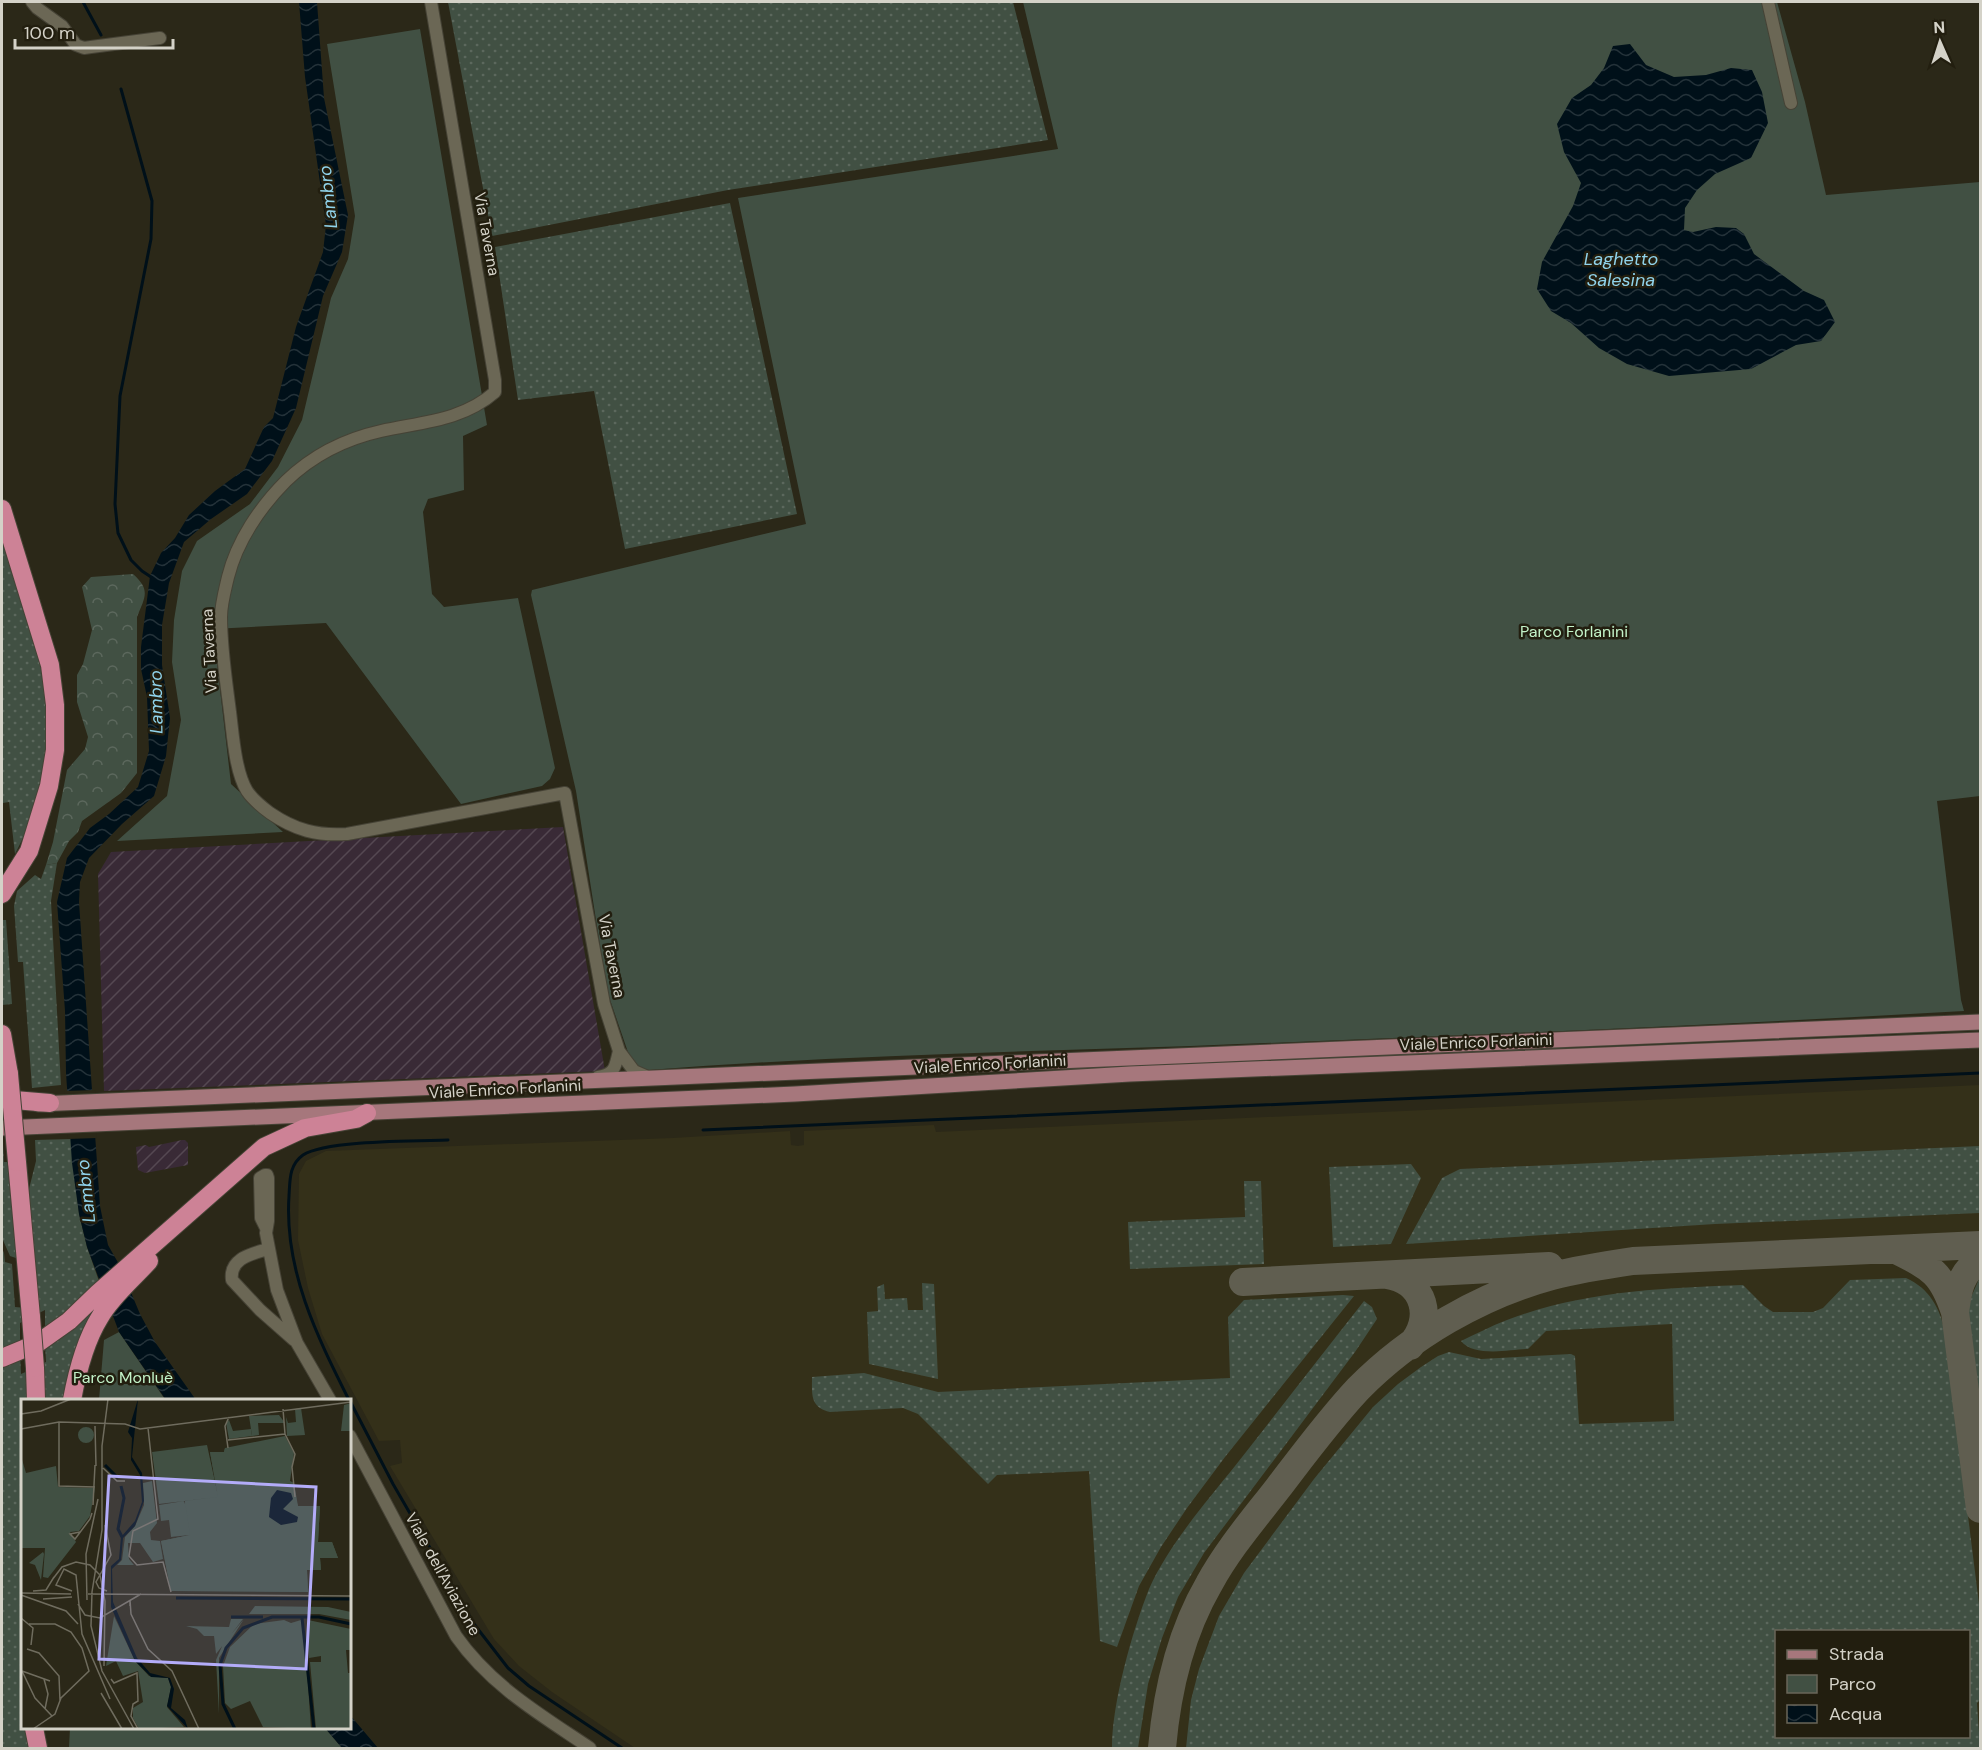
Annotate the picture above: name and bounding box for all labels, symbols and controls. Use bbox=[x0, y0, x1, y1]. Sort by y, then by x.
scale bar bbox=[15, 12, 172, 50]
north arrow bbox=[1910, 12, 1970, 72]
text: N bbox=[1933, 17, 1946, 38]
text: 100 m bbox=[24, 21, 75, 45]
water label: Lambro bbox=[313, 164, 343, 230]
street label: Via Taverna bbox=[469, 191, 505, 277]
water label: Laghetto Salesina bbox=[1584, 247, 1658, 292]
street label: Via Taverna bbox=[196, 608, 222, 694]
park label: Parco Forlanini bbox=[1520, 621, 1628, 642]
water label: Lambro bbox=[143, 670, 169, 734]
street label: Via Taverna bbox=[594, 912, 630, 1000]
street label: Viale Enrico Forlanini bbox=[1399, 1029, 1553, 1055]
street label: Viale Enrico Forlanini bbox=[913, 1050, 1067, 1078]
street label: Viale Enrico Forlanini bbox=[428, 1075, 582, 1103]
water label: Lambro bbox=[71, 1158, 101, 1224]
park label: Parco Monluè bbox=[73, 1367, 173, 1388]
inset map bbox=[21, 1399, 351, 1729]
street label: Viale dell'Aviazione bbox=[400, 1509, 486, 1639]
legend bbox=[1775, 1630, 1970, 1738]
text: Strada bbox=[1829, 1642, 1884, 1666]
text: Parco bbox=[1829, 1672, 1876, 1696]
text: Acqua bbox=[1829, 1702, 1882, 1726]

